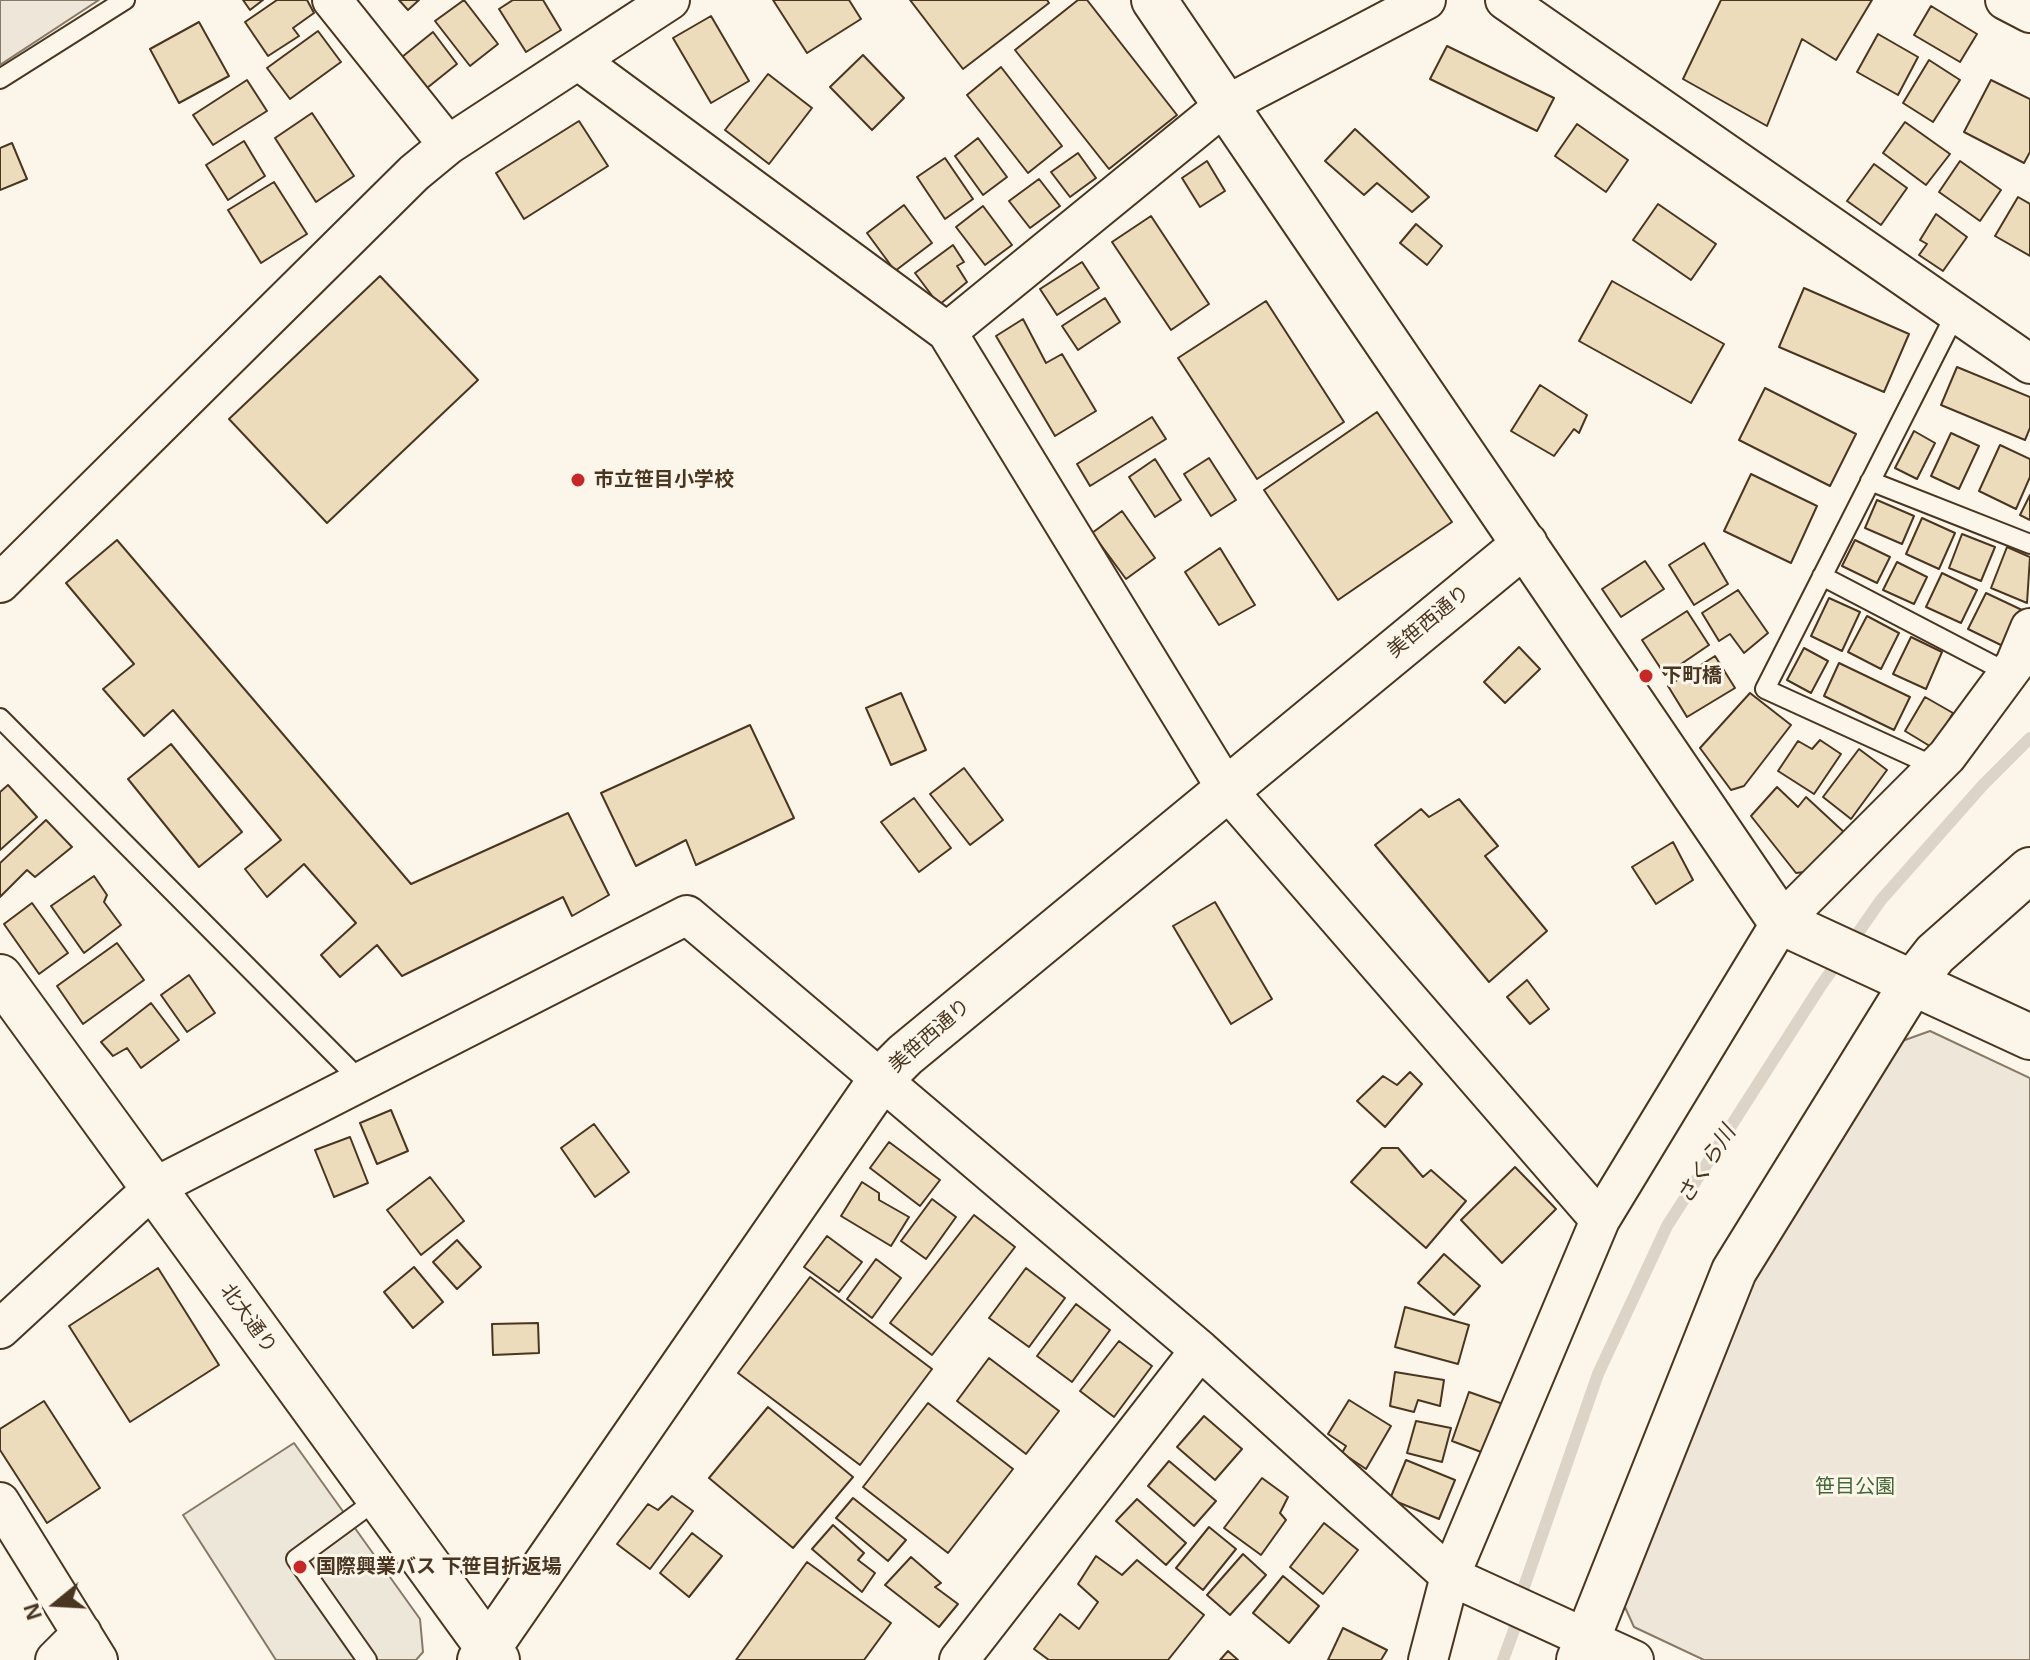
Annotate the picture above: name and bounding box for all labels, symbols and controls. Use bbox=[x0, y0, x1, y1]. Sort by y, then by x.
place label: 市立笹目小学校 bbox=[594, 468, 734, 492]
marker: 市立笹目小学校 bbox=[569, 471, 587, 489]
street label: 美笹西通り bbox=[1383, 581, 1475, 663]
place label: 下町橋 bbox=[1662, 664, 1722, 688]
marker: 下町橋 bbox=[1637, 667, 1655, 685]
street label: 美笹西通り bbox=[884, 994, 976, 1078]
water label: さくら川 bbox=[1672, 1121, 1742, 1209]
street label: 北大通り bbox=[215, 1280, 281, 1358]
park label: 笹目公園 bbox=[1815, 1475, 1895, 1499]
place label: 国際興業バス 下笹目折返場 bbox=[316, 1555, 562, 1579]
marker: 国際興業バス 下笹目折返場 bbox=[291, 1558, 309, 1576]
north arrow bbox=[16, 1564, 96, 1644]
text: N bbox=[18, 1600, 47, 1623]

